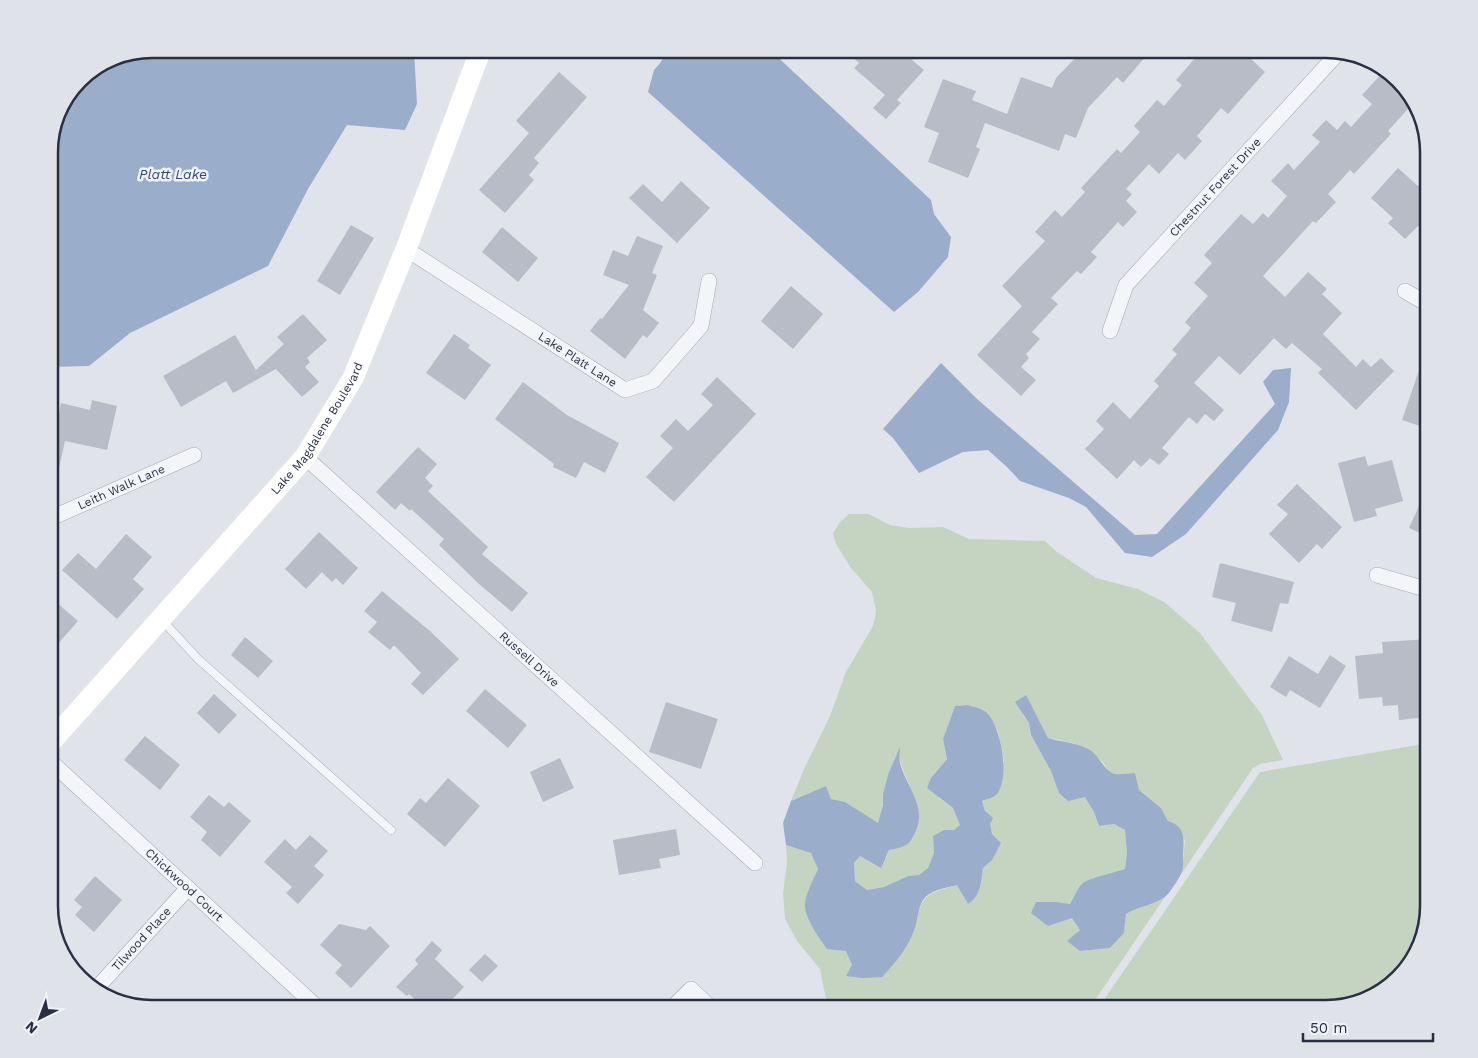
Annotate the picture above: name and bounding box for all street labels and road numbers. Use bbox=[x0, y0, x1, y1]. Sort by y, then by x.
street label: Chestnut Forest Drive bbox=[1167, 135, 1264, 240]
street label: Lake Platt Lane bbox=[536, 329, 620, 390]
street label: Lake Magdalene Boulevard bbox=[268, 360, 366, 497]
street label: Leith Walk Lane bbox=[75, 462, 167, 512]
street label: Russell Drive bbox=[496, 629, 562, 690]
street label: Chickwood Court bbox=[142, 845, 226, 924]
street label: Tilwood Place bbox=[109, 904, 174, 974]

